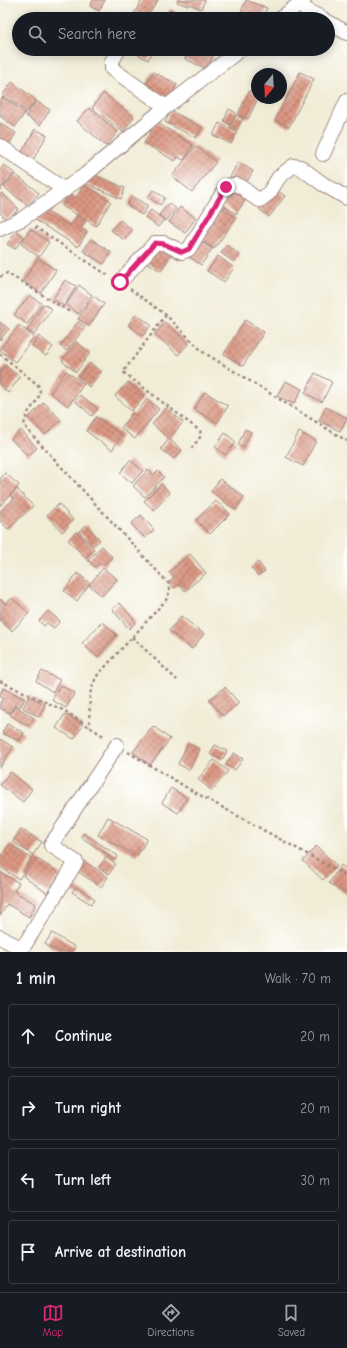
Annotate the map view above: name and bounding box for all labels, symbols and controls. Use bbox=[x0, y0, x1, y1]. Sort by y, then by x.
search box bbox=[12, 12, 335, 56]
icon: search bbox=[26, 23, 48, 45]
text: Search here bbox=[58, 25, 136, 43]
north arrow bbox=[251, 68, 287, 104]
route end bbox=[217, 178, 235, 196]
route start bbox=[111, 273, 129, 291]
text: 1 min bbox=[16, 969, 56, 988]
text: Walk · 70 m bbox=[265, 971, 331, 986]
icon: ahead bbox=[17, 1025, 39, 1047]
text: Continue bbox=[55, 1027, 112, 1045]
text: 20 m bbox=[300, 1029, 330, 1044]
icon: right bbox=[17, 1097, 39, 1119]
text: Turn right bbox=[55, 1099, 121, 1117]
text: 20 m bbox=[300, 1101, 330, 1116]
icon: left bbox=[17, 1169, 39, 1191]
text: Turn left bbox=[55, 1171, 111, 1189]
text: 30 m bbox=[300, 1173, 330, 1188]
icon: arrive bbox=[17, 1241, 39, 1263]
text: Arrive at destination bbox=[55, 1243, 186, 1261]
tab: Map bbox=[42, 1302, 64, 1339]
tab: Directions bbox=[148, 1302, 194, 1339]
tab: Saved bbox=[278, 1302, 305, 1339]

